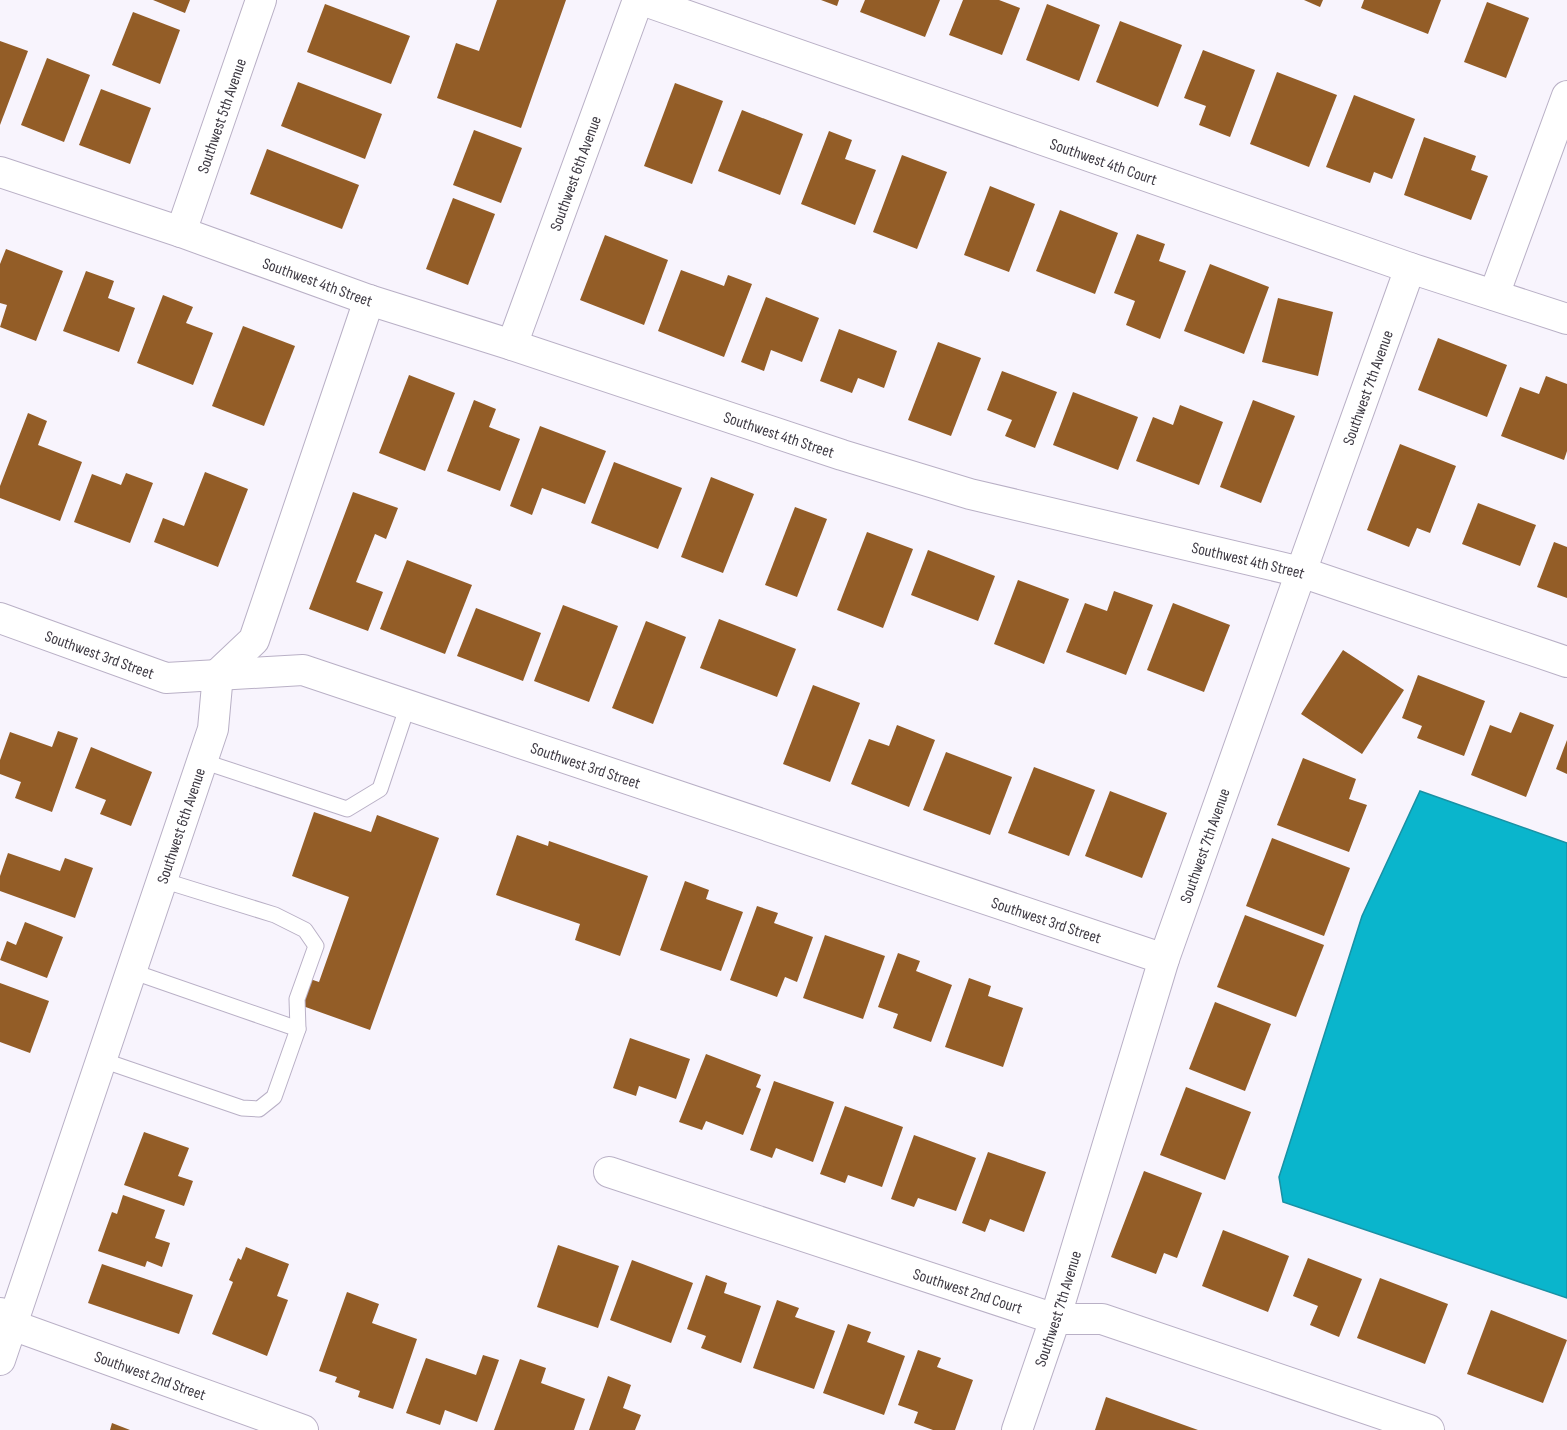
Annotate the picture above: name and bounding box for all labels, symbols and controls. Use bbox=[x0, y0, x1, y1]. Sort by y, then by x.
street label: Southwest 5th Avenue bbox=[194, 56, 251, 176]
street label: Southwest 6th Avenue bbox=[547, 114, 606, 234]
street label: Southwest 4th Court bbox=[1047, 135, 1159, 190]
street label: Southwest 4th Street bbox=[260, 254, 374, 311]
street label: Southwest 7th Avenue bbox=[1339, 328, 1398, 448]
street label: Southwest 4th Street bbox=[721, 408, 836, 463]
street label: Southwest 4th Street bbox=[1190, 539, 1307, 584]
street label: Southwest 3rd Street bbox=[42, 627, 156, 684]
street label: Southwest 3rd Street bbox=[528, 739, 643, 794]
street label: Southwest 6th Avenue bbox=[153, 766, 210, 886]
street label: Southwest 7th Avenue bbox=[1177, 786, 1235, 906]
street label: Southwest 3rd Street bbox=[989, 894, 1103, 948]
street label: Southwest 7th Avenue bbox=[1031, 1249, 1086, 1369]
street label: Southwest 2nd Court bbox=[911, 1265, 1025, 1319]
street label: Southwest 2nd Street bbox=[92, 1348, 208, 1405]

